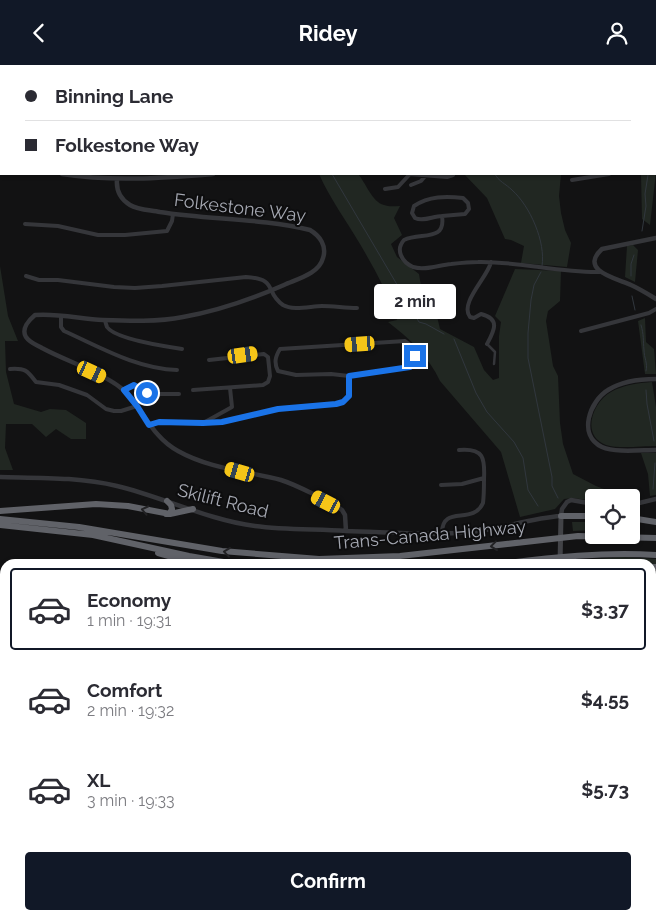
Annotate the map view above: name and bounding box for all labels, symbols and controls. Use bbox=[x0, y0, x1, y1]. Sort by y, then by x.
icon: back bbox=[25, 19, 53, 47]
icon: person bbox=[603, 19, 631, 47]
text: Ridey bbox=[298, 20, 358, 46]
text: Binning Lane bbox=[55, 85, 174, 107]
text: Folkestone Way bbox=[55, 134, 199, 156]
street label: Folkestone Way bbox=[173, 189, 307, 226]
callout: 2 min bbox=[374, 283, 456, 319]
text: 2 min bbox=[394, 292, 436, 311]
car bbox=[344, 335, 375, 353]
car bbox=[227, 345, 258, 365]
route end bbox=[404, 345, 426, 367]
car bbox=[75, 359, 108, 385]
route start bbox=[136, 382, 158, 404]
car bbox=[223, 461, 256, 483]
street label: Skilift Road bbox=[175, 479, 271, 522]
car bbox=[309, 489, 342, 515]
map controls bbox=[585, 489, 640, 544]
button: locate bbox=[585, 489, 640, 544]
one-way arrow bbox=[141, 505, 149, 515]
street label: Trans-Canada Highway bbox=[333, 516, 527, 553]
one-way arrow bbox=[489, 540, 498, 550]
one-way arrow bbox=[223, 547, 231, 558]
icon: car bbox=[27, 587, 72, 632]
text: Economy bbox=[87, 589, 171, 611]
text: $3.37 bbox=[581, 598, 629, 620]
text: 1 min · 19:31 bbox=[87, 611, 171, 630]
icon: car bbox=[27, 677, 72, 722]
text: Comfort bbox=[87, 679, 162, 701]
text: $4.55 bbox=[581, 688, 629, 710]
text: 2 min · 19:32 bbox=[87, 701, 174, 720]
icon: car bbox=[27, 767, 72, 812]
text: XL bbox=[87, 769, 110, 791]
text: $5.73 bbox=[581, 778, 629, 800]
text: 3 min · 19:33 bbox=[87, 791, 175, 810]
button: Confirm bbox=[25, 852, 631, 910]

